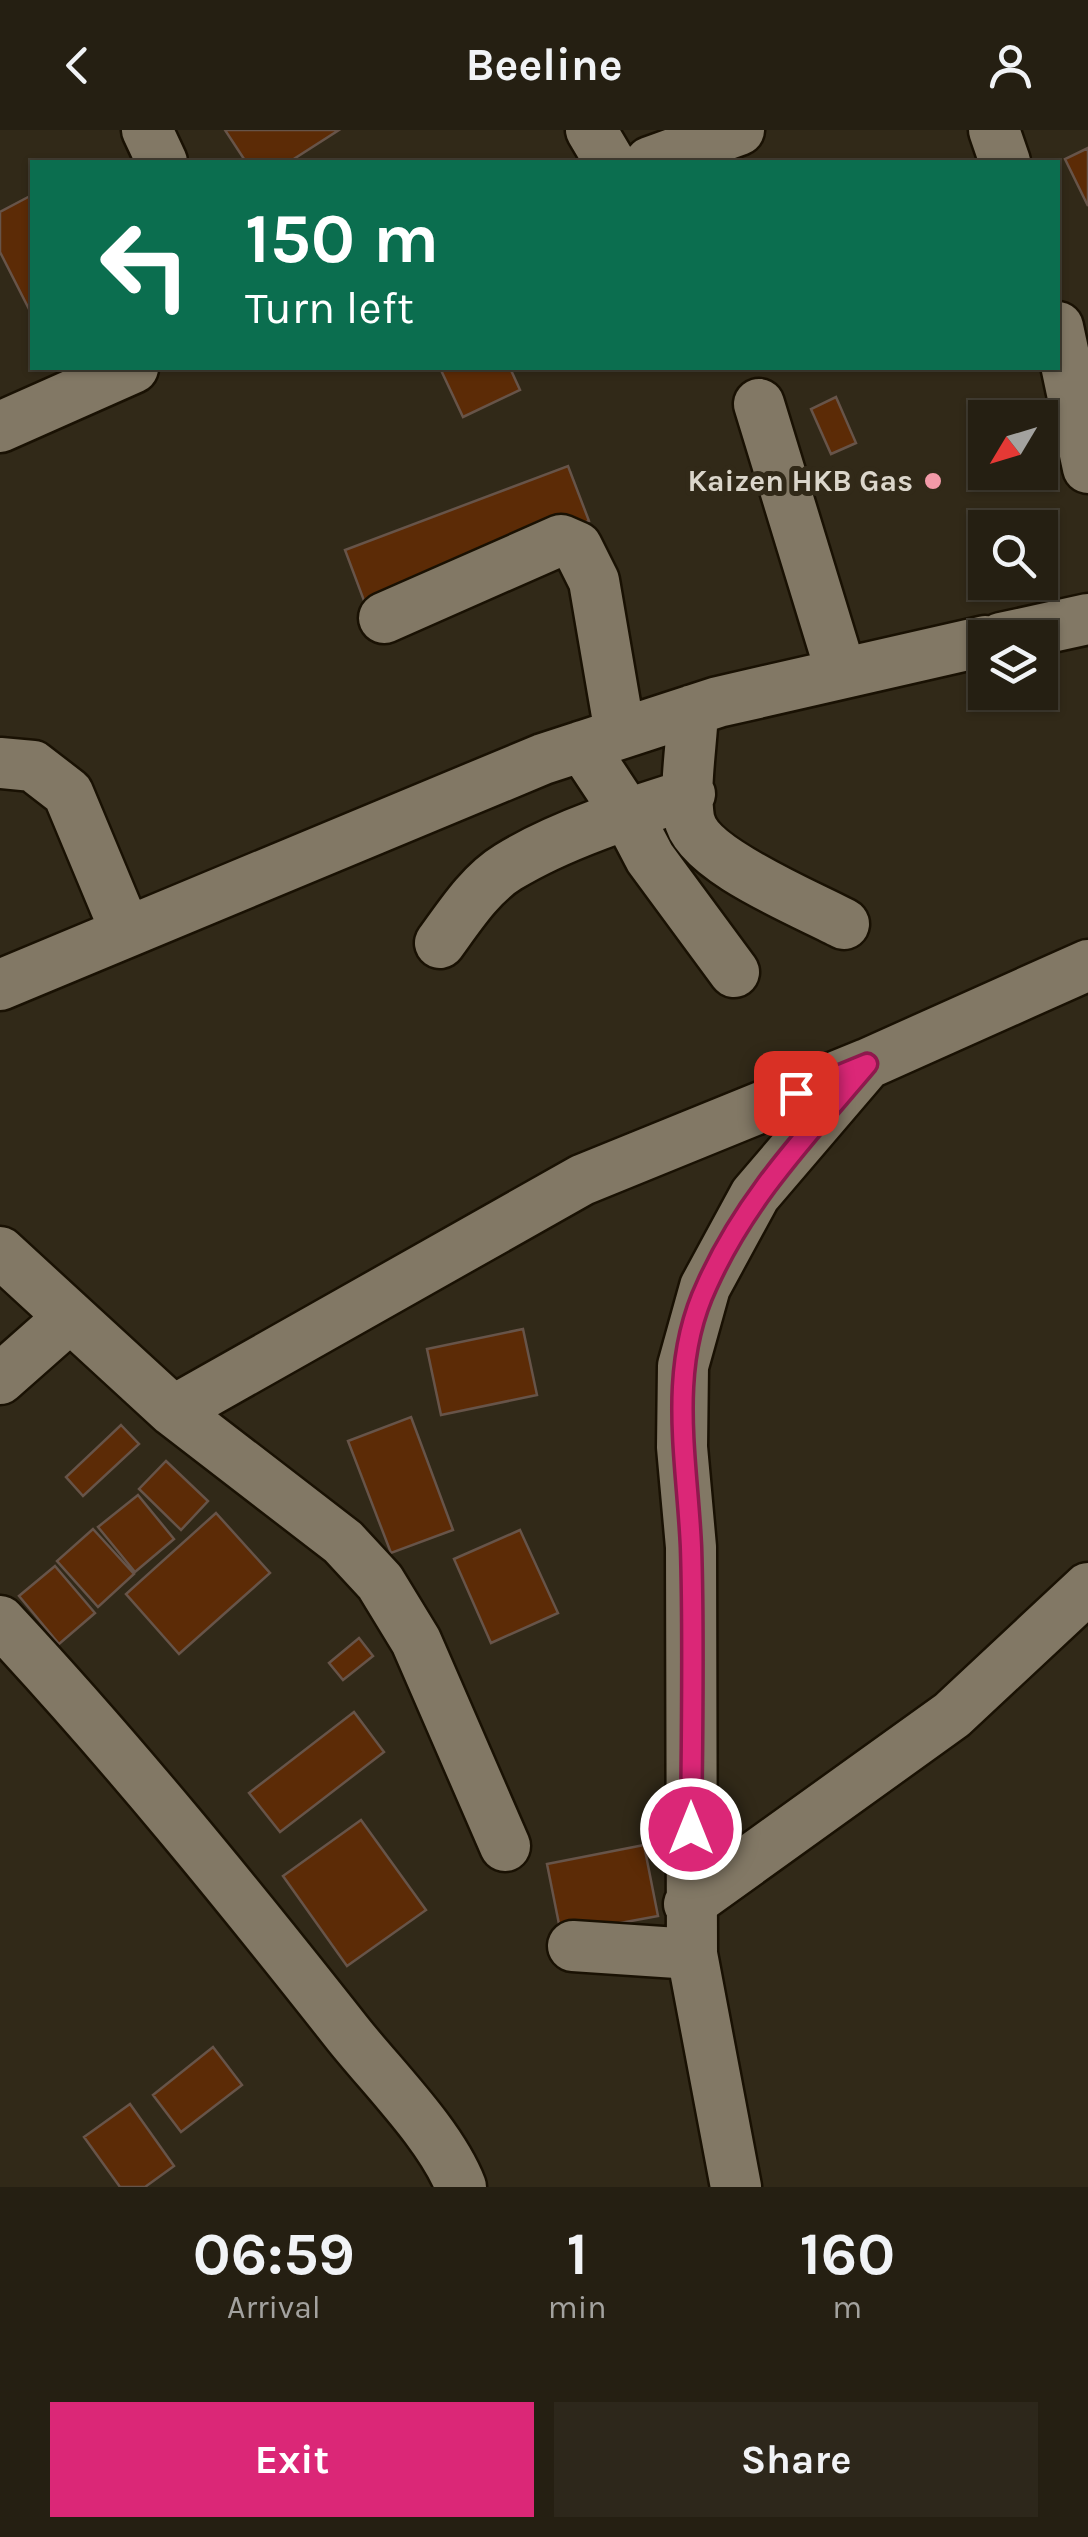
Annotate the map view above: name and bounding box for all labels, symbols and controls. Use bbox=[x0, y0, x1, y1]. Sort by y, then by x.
icon: back bbox=[50, 38, 105, 93]
icon: person bbox=[983, 38, 1038, 93]
text: Beeline bbox=[465, 39, 623, 91]
text: 150 m bbox=[245, 198, 439, 280]
icon: left bbox=[80, 200, 210, 330]
text: Turn left bbox=[245, 282, 414, 334]
north arrow bbox=[968, 400, 1058, 490]
map controls bbox=[968, 400, 1058, 710]
place label: Kaizen HKB Gas bbox=[687, 463, 913, 499]
marker: Kaizen HKB Gas bbox=[922, 470, 944, 492]
button: search bbox=[968, 510, 1058, 600]
button: layers bbox=[968, 620, 1058, 710]
pin bbox=[754, 1051, 839, 1136]
icon: arrive bbox=[769, 1066, 824, 1121]
position arrow bbox=[639, 1777, 743, 1881]
text: 06:59 bbox=[193, 2219, 355, 2289]
text: 1 bbox=[566, 2219, 588, 2289]
text: 160 bbox=[799, 2219, 895, 2289]
text: Arrival bbox=[227, 2289, 321, 2326]
text: min bbox=[548, 2289, 607, 2326]
text: m bbox=[832, 2289, 862, 2326]
button: Exit bbox=[50, 2402, 534, 2517]
button: Share bbox=[554, 2402, 1038, 2517]

